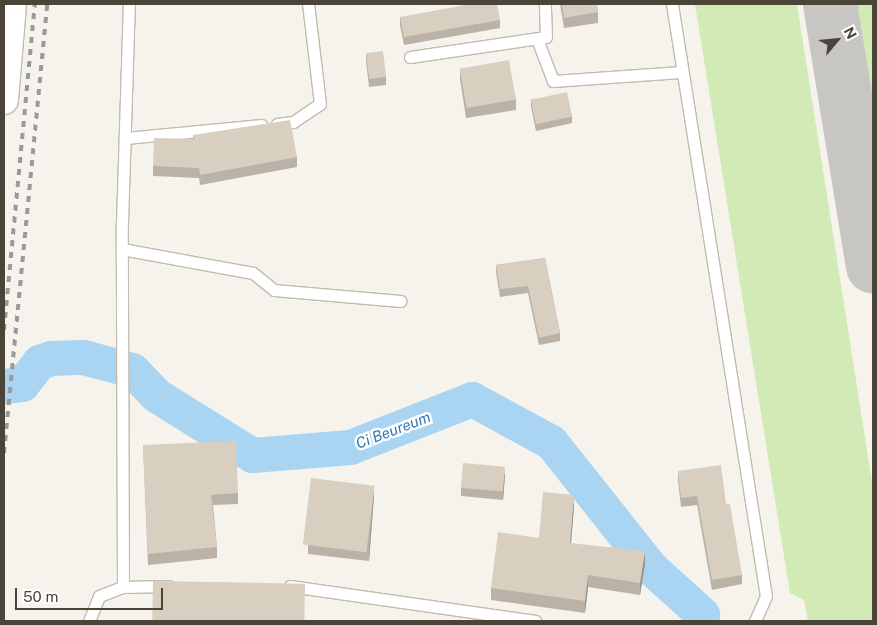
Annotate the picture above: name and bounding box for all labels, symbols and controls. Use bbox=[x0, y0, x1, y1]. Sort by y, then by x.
north arrow bbox=[812, 15, 862, 65]
text: N bbox=[841, 24, 860, 42]
water label: Ci Beureum bbox=[353, 408, 433, 452]
scale bar bbox=[18, 578, 165, 610]
text: 50 m bbox=[23, 588, 58, 605]

